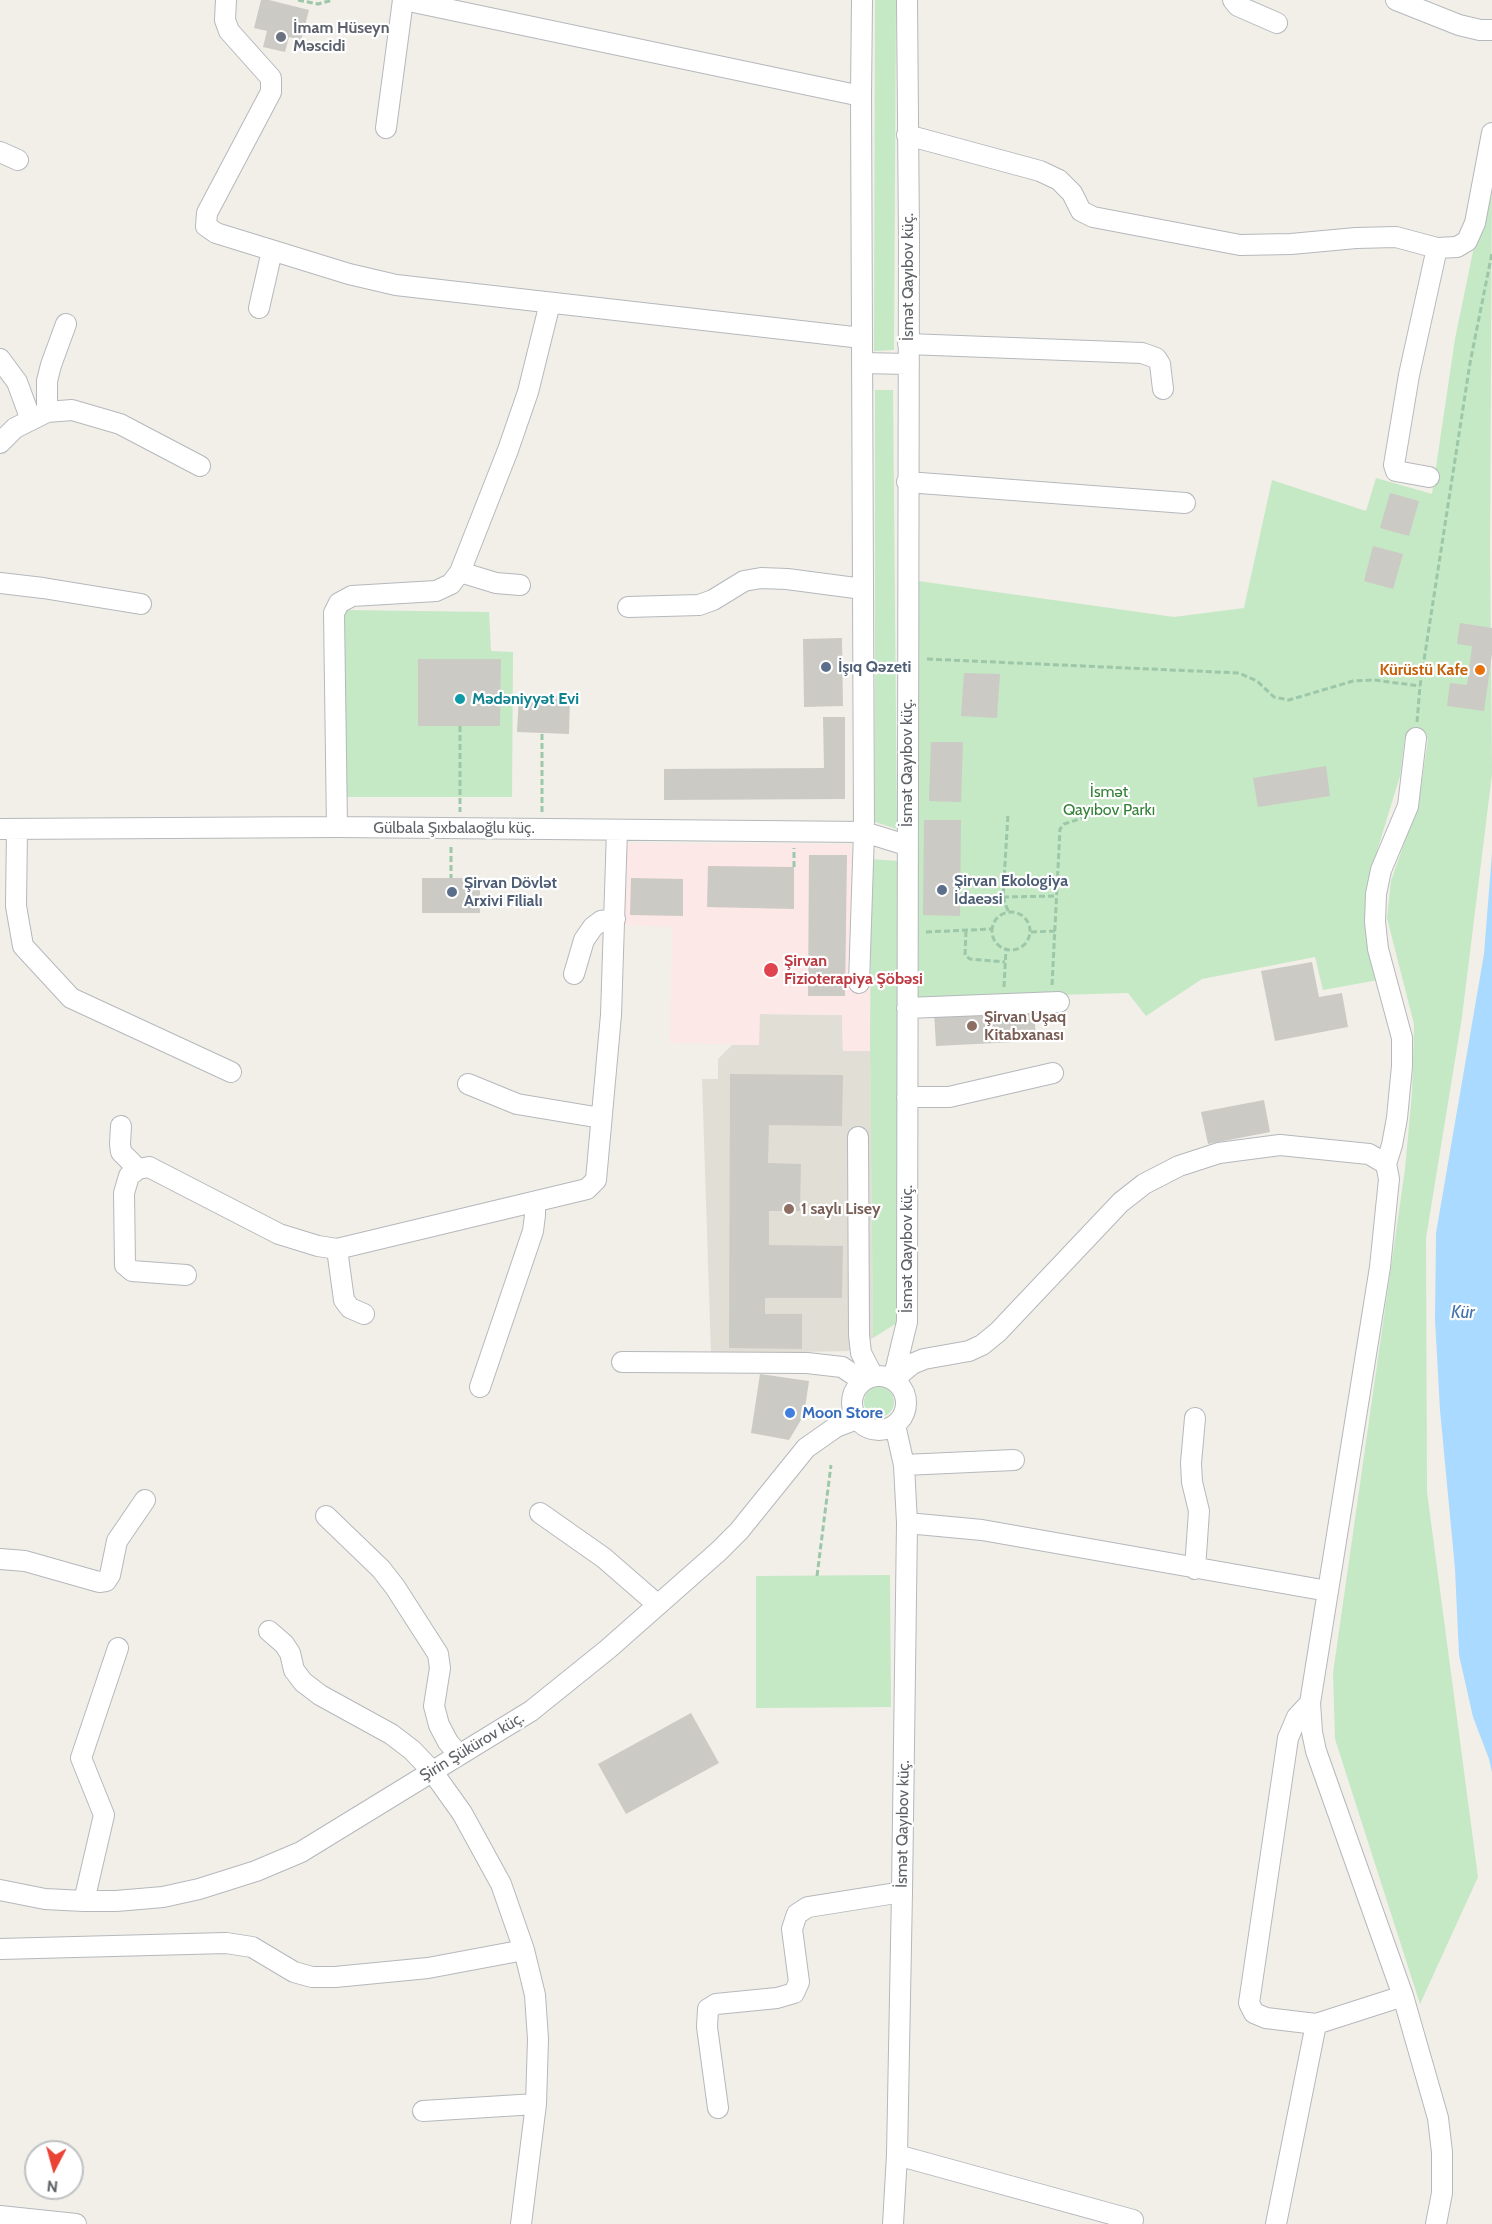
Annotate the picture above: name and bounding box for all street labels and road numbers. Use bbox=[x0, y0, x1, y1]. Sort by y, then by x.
street label: İsmət Qayıbov küç. bbox=[898, 213, 918, 341]
street label: İsmət Qayıbov küç. bbox=[897, 699, 917, 827]
street label: Gülbala Şıxbalaoğlu küç. bbox=[373, 818, 535, 838]
street label: İsmət Qayıbov küç. bbox=[897, 1185, 917, 1313]
street label: Şirin Şükürov küç. bbox=[416, 1708, 528, 1786]
street label: İsmət Qayıbov küç. bbox=[892, 1760, 914, 1888]

